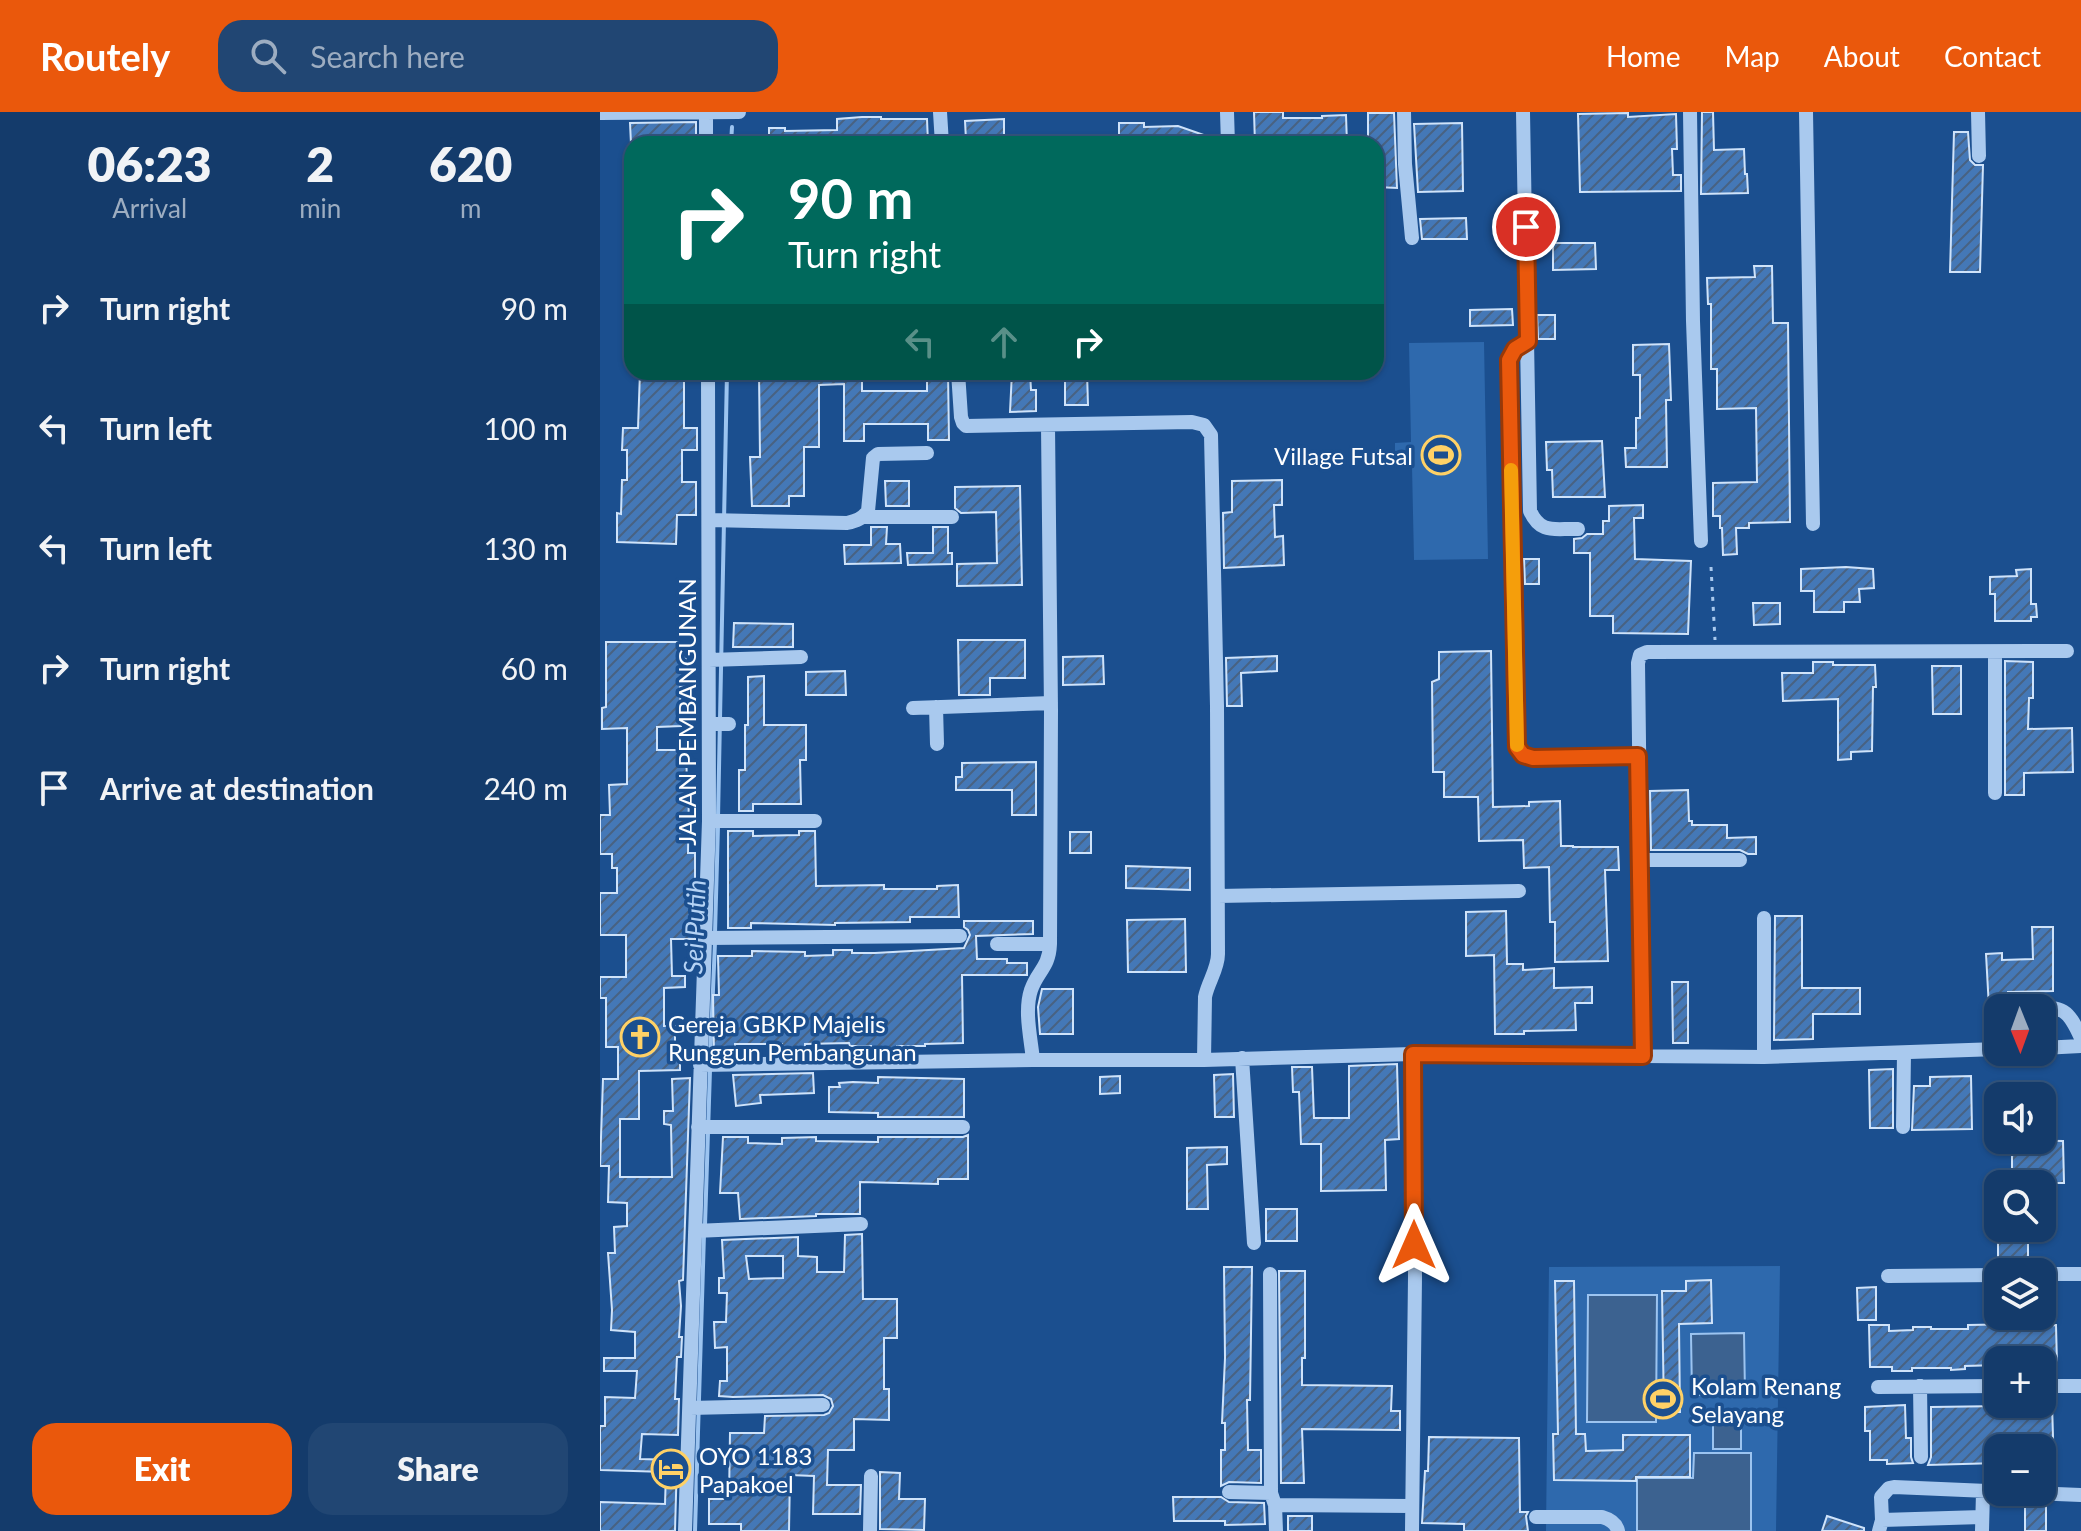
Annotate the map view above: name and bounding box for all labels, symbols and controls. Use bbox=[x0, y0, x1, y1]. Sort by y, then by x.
search box bbox=[218, 20, 778, 92]
text: Routely bbox=[40, 33, 170, 79]
icon: search bbox=[246, 34, 290, 78]
text: Search here bbox=[310, 38, 465, 74]
text: Home bbox=[1606, 39, 1681, 73]
text: Map bbox=[1725, 39, 1780, 73]
text: About bbox=[1824, 39, 1900, 73]
text: Contact bbox=[1944, 39, 2041, 73]
text: 06:23 bbox=[88, 135, 212, 192]
text: 2 bbox=[306, 135, 334, 192]
text: 620 bbox=[429, 135, 512, 192]
text: 90 m bbox=[788, 164, 913, 231]
icon: right bbox=[656, 168, 760, 272]
text: Arrival bbox=[112, 192, 187, 224]
text: min bbox=[299, 192, 341, 224]
text: m bbox=[460, 192, 481, 224]
pin bbox=[1492, 193, 1560, 261]
icon: arrive bbox=[1504, 205, 1548, 249]
text: Turn right bbox=[788, 232, 941, 276]
icon: right bbox=[32, 286, 76, 330]
text: Turn right bbox=[100, 290, 230, 326]
text: 90 m bbox=[501, 290, 568, 326]
icon: left bbox=[898, 320, 942, 364]
icon: ahead bbox=[982, 320, 1026, 364]
icon: right bbox=[1066, 320, 1110, 364]
icon: left bbox=[32, 406, 76, 450]
text: Turn left bbox=[100, 410, 212, 446]
text: 100 m bbox=[483, 410, 568, 446]
sports icon: Village Futsal bbox=[1420, 434, 1462, 476]
place label: Village Futsal bbox=[1274, 441, 1413, 470]
icon: left bbox=[32, 526, 76, 570]
text: Turn left bbox=[100, 530, 212, 566]
text: 130 m bbox=[483, 530, 568, 566]
street label: JALAN PEMBANGUNAN bbox=[672, 578, 701, 846]
icon: right bbox=[32, 646, 76, 690]
text: Turn right bbox=[100, 650, 230, 686]
text: 60 m bbox=[501, 650, 568, 686]
icon: arrive bbox=[32, 766, 76, 810]
text: Arrive at destination bbox=[100, 770, 374, 806]
text: 240 m bbox=[483, 770, 568, 806]
water label: Sei Putih bbox=[676, 879, 712, 975]
north arrow bbox=[1984, 994, 2056, 1066]
map controls bbox=[1984, 994, 2056, 1506]
place label: Gereja GBKP Majelis Runggun Pembangunan bbox=[668, 1009, 917, 1066]
church icon: Gereja GBKP Majelis Runggun Pembangunan bbox=[619, 1016, 661, 1058]
button: sound bbox=[1984, 1082, 2056, 1154]
button: search bbox=[1984, 1170, 2056, 1242]
position arrow bbox=[1372, 1203, 1456, 1287]
button: layers bbox=[1984, 1258, 2056, 1330]
button: + bbox=[1984, 1346, 2056, 1418]
place label: Kolam Renang Selayang bbox=[1691, 1371, 1841, 1428]
sports icon: Kolam Renang Selayang bbox=[1642, 1378, 1684, 1420]
button: Exit bbox=[32, 1423, 292, 1515]
button: Share bbox=[308, 1423, 568, 1515]
button: − bbox=[1984, 1434, 2056, 1506]
place label: OYO 1183 Papakoel bbox=[699, 1441, 812, 1498]
hotel icon: OYO 1183 Papakoel bbox=[650, 1448, 692, 1490]

